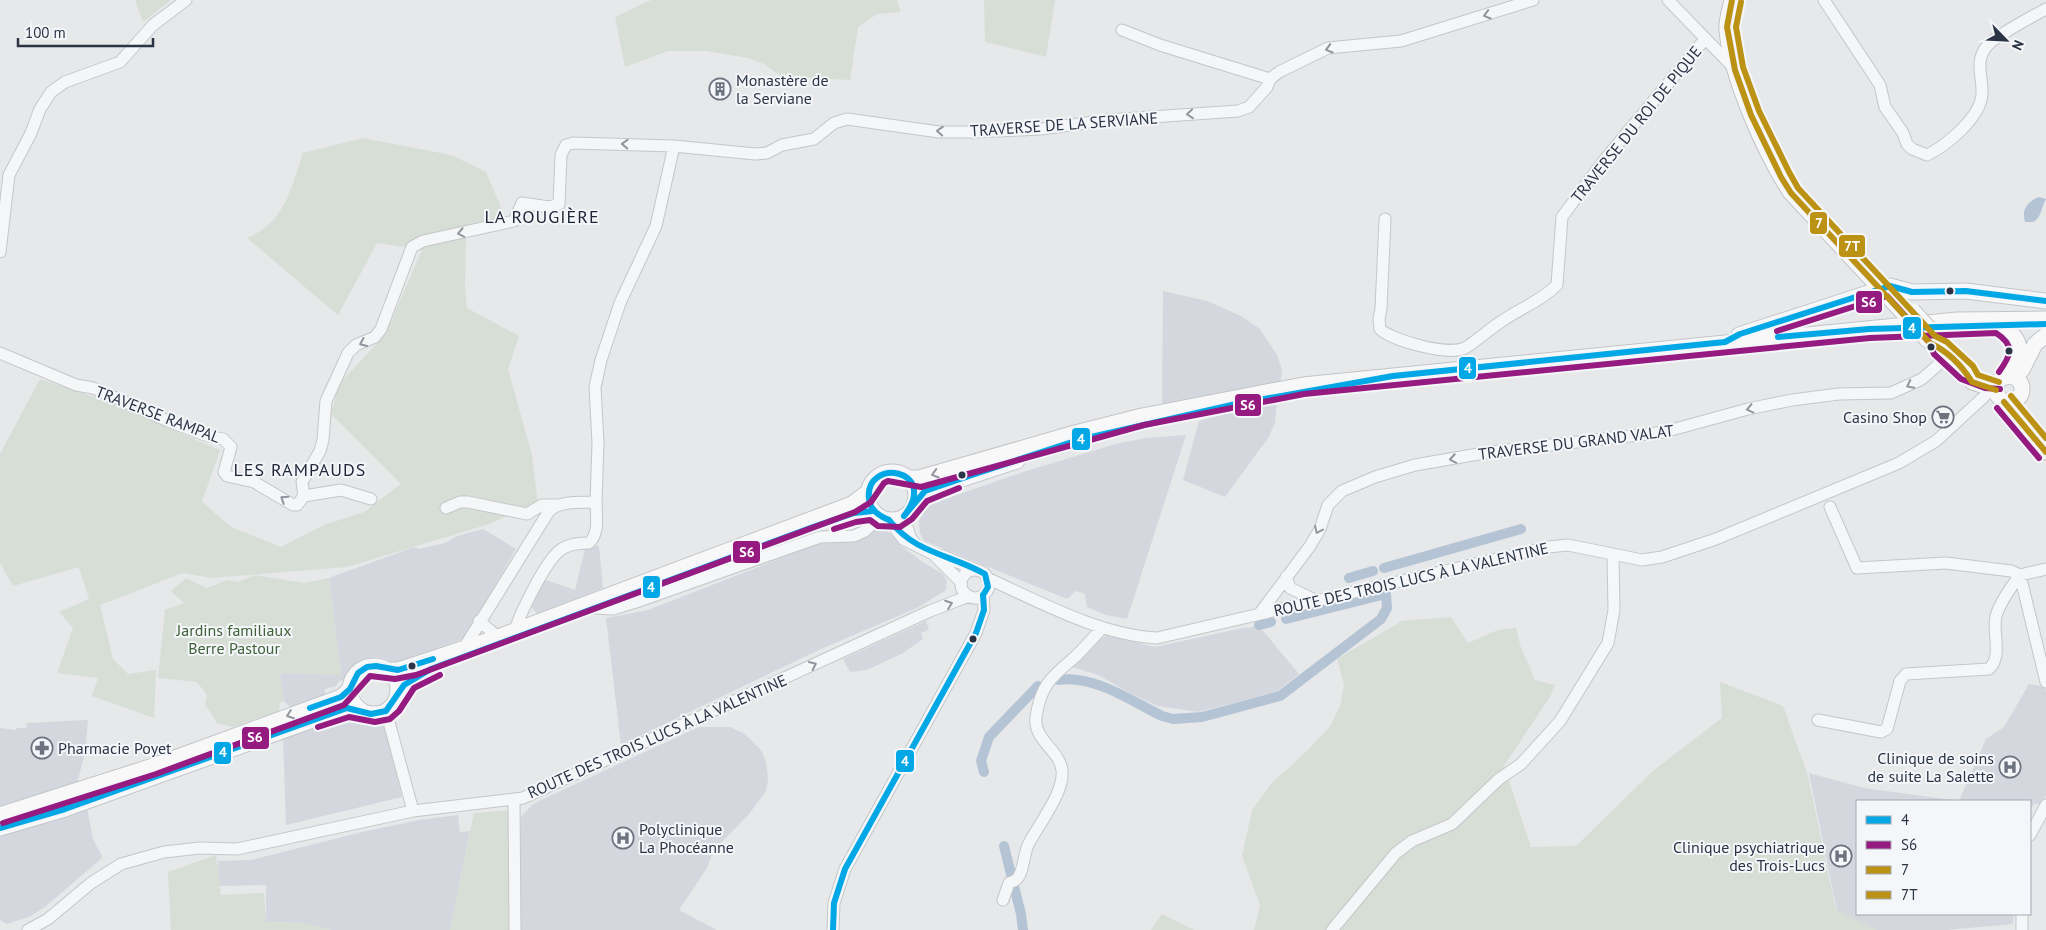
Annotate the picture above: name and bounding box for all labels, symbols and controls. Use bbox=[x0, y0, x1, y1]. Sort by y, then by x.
one-way arrow bbox=[1483, 9, 1491, 20]
scale bar bbox=[18, 15, 152, 47]
north arrow bbox=[1981, 15, 2031, 65]
text: 100 m bbox=[25, 23, 66, 42]
text: N bbox=[2008, 37, 2028, 53]
street label: TRAVERSE DU ROI DE PIQUE bbox=[1567, 42, 1705, 206]
one-way arrow bbox=[1325, 43, 1334, 53]
place label: Monastère de la Serviane bbox=[736, 70, 829, 108]
building icon: Monastère de la Serviane bbox=[708, 77, 732, 101]
street label: TRAVERSE DE LA SERVIANE bbox=[969, 107, 1159, 141]
one-way arrow bbox=[1185, 109, 1193, 120]
one-way arrow bbox=[936, 126, 944, 137]
one-way arrow bbox=[621, 139, 629, 150]
district label: LA ROUGIÈRE bbox=[484, 205, 600, 228]
line badge: 7 bbox=[1809, 211, 1828, 235]
text: 7 bbox=[1815, 214, 1823, 232]
one-way arrow bbox=[457, 228, 465, 238]
line badge: 7T bbox=[1838, 234, 1866, 258]
text: 7T bbox=[1844, 237, 1860, 255]
unlabelled marker bbox=[1945, 286, 1955, 296]
line badge: S6 bbox=[1855, 290, 1883, 314]
text: S6 bbox=[1861, 293, 1877, 311]
line badge: 4 bbox=[1902, 316, 1922, 340]
text: 4 bbox=[1908, 319, 1916, 337]
one-way arrow bbox=[359, 336, 368, 347]
unlabelled marker bbox=[1926, 342, 1936, 352]
unlabelled marker bbox=[2004, 346, 2014, 356]
line badge: 4 bbox=[1458, 356, 1477, 380]
text: 4 bbox=[1464, 359, 1472, 377]
one-way arrow bbox=[1906, 379, 1915, 389]
street label: TRAVERSE RAMPAL bbox=[93, 381, 223, 447]
line badge: S6 bbox=[1234, 393, 1262, 417]
text: S6 bbox=[1240, 396, 1256, 414]
one-way arrow bbox=[1746, 403, 1755, 413]
supermarket icon: Casino Shop bbox=[1931, 405, 1955, 429]
place label: Casino Shop bbox=[1843, 407, 1927, 427]
street label: TRAVERSE DU GRAND VALAT bbox=[1477, 420, 1675, 464]
line badge: 4 bbox=[1071, 427, 1091, 451]
text: 4 bbox=[1077, 430, 1085, 448]
one-way arrow bbox=[1448, 453, 1457, 463]
district label: LES RAMPAUDS bbox=[234, 458, 366, 481]
one-way arrow bbox=[932, 468, 940, 478]
unlabelled marker bbox=[957, 470, 967, 480]
one-way arrow bbox=[280, 496, 289, 506]
one-way arrow bbox=[1314, 525, 1325, 534]
street label: ROUTE DES TROIS LUCS À LA VALENTINE bbox=[1272, 538, 1550, 620]
line badge: S6 bbox=[732, 540, 761, 564]
text: S6 bbox=[739, 543, 755, 561]
line badge: 4 bbox=[642, 575, 661, 599]
text: 4 bbox=[647, 578, 655, 596]
one-way arrow bbox=[945, 600, 953, 610]
park label: Jardins familiaux Berre Pastour bbox=[176, 620, 291, 658]
unlabelled marker bbox=[968, 634, 978, 644]
unlabelled marker bbox=[407, 661, 417, 671]
one-way arrow bbox=[808, 661, 817, 672]
street label: ROUTE DES TROIS LUCS À LA VALENTINE bbox=[524, 670, 790, 802]
one-way arrow bbox=[286, 709, 295, 719]
line badge: S6 bbox=[241, 726, 270, 750]
text: S6 bbox=[247, 728, 263, 746]
pharmacy icon: Pharmacie Poyet bbox=[30, 736, 54, 760]
place label: Pharmacie Poyet bbox=[58, 738, 172, 758]
line badge: 4 bbox=[213, 741, 232, 765]
text: 4 bbox=[219, 743, 227, 761]
place label: Clinique de soins de suite La Salette bbox=[1868, 748, 1994, 786]
line badge: 4 bbox=[895, 749, 915, 773]
text: 4 bbox=[901, 752, 909, 770]
hospital icon: Clinique de soins de suite La Salette bbox=[1998, 755, 2022, 779]
legend bbox=[1856, 800, 2031, 915]
text: 4 bbox=[1901, 810, 1909, 829]
place label: Polyclinique La Phocéanne bbox=[639, 819, 734, 857]
hospital icon: Polyclinique La Phocéanne bbox=[611, 826, 635, 850]
text: S6 bbox=[1901, 835, 1917, 854]
place label: Clinique psychiatrique des Trois-Lucs bbox=[1673, 837, 1825, 875]
hospital icon: Clinique psychiatrique des Trois-Lucs bbox=[1829, 844, 1853, 868]
text: 7 bbox=[1901, 860, 1909, 879]
text: 7T bbox=[1901, 885, 1918, 904]

